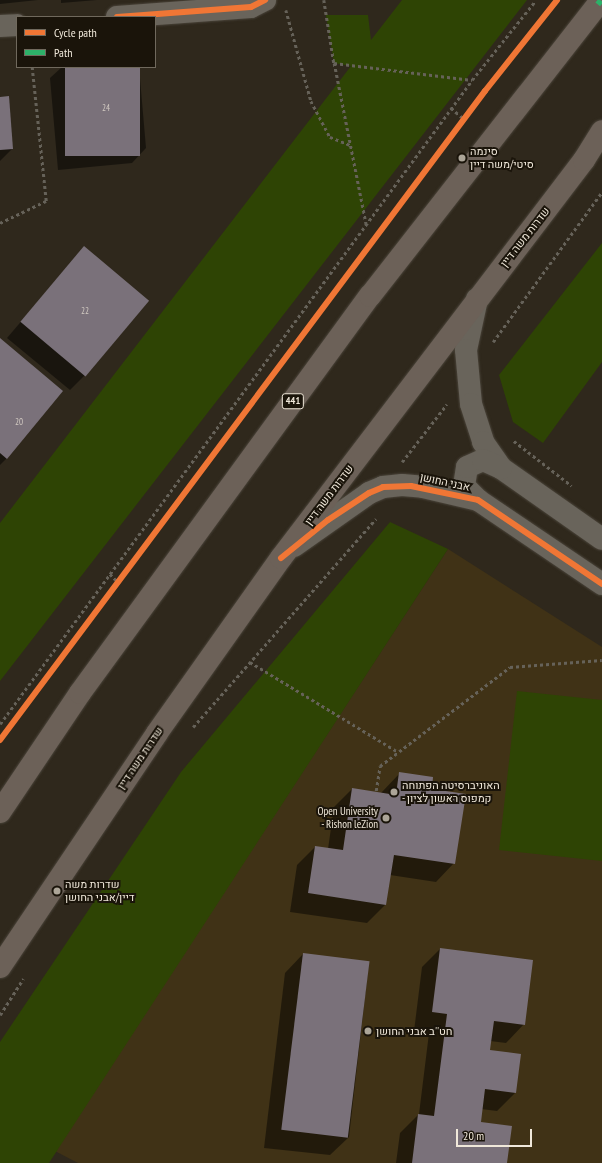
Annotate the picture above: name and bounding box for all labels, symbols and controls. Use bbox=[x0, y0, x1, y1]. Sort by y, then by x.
legend bbox=[16, 16, 156, 68]
text: Cycle path bbox=[54, 25, 97, 40]
text: Path bbox=[54, 45, 72, 60]
house number: 24 bbox=[102, 103, 110, 113]
place label: סינמה סיטי/משה דיין bbox=[470, 145, 534, 171]
marker: סינמה סיטי/משה דיין bbox=[457, 153, 467, 163]
street label: שדרות משה דיין bbox=[498, 204, 552, 270]
house number: 22 bbox=[81, 306, 89, 316]
road number: 441 bbox=[281, 393, 305, 409]
house number: 20 bbox=[15, 417, 23, 427]
street label: שדרות משה דיין bbox=[302, 462, 356, 528]
street label: אבני החושן bbox=[419, 470, 471, 494]
street label: שדרות משה דיין bbox=[114, 724, 166, 792]
place label: האוניברסיטה הפתוחה - קמפוס ראשון לציון bbox=[402, 779, 500, 805]
marker: האוניברסיטה הפתוחה - קמפוס ראשון לציון bbox=[389, 787, 399, 797]
place label: Open University - Rishon leZion bbox=[318, 805, 378, 831]
marker: Open University - Rishon leZion bbox=[381, 813, 391, 823]
place label: שדרות משה דיין/אבני החושן bbox=[65, 878, 135, 904]
marker: שדרות משה דיין/אבני החושן bbox=[52, 886, 62, 896]
place label: חט''ב אבני החושן bbox=[376, 1024, 452, 1038]
marker: חט''ב אבני החושן bbox=[363, 1026, 373, 1036]
scale bar bbox=[458, 1121, 534, 1147]
text: 20 m bbox=[463, 1128, 484, 1143]

